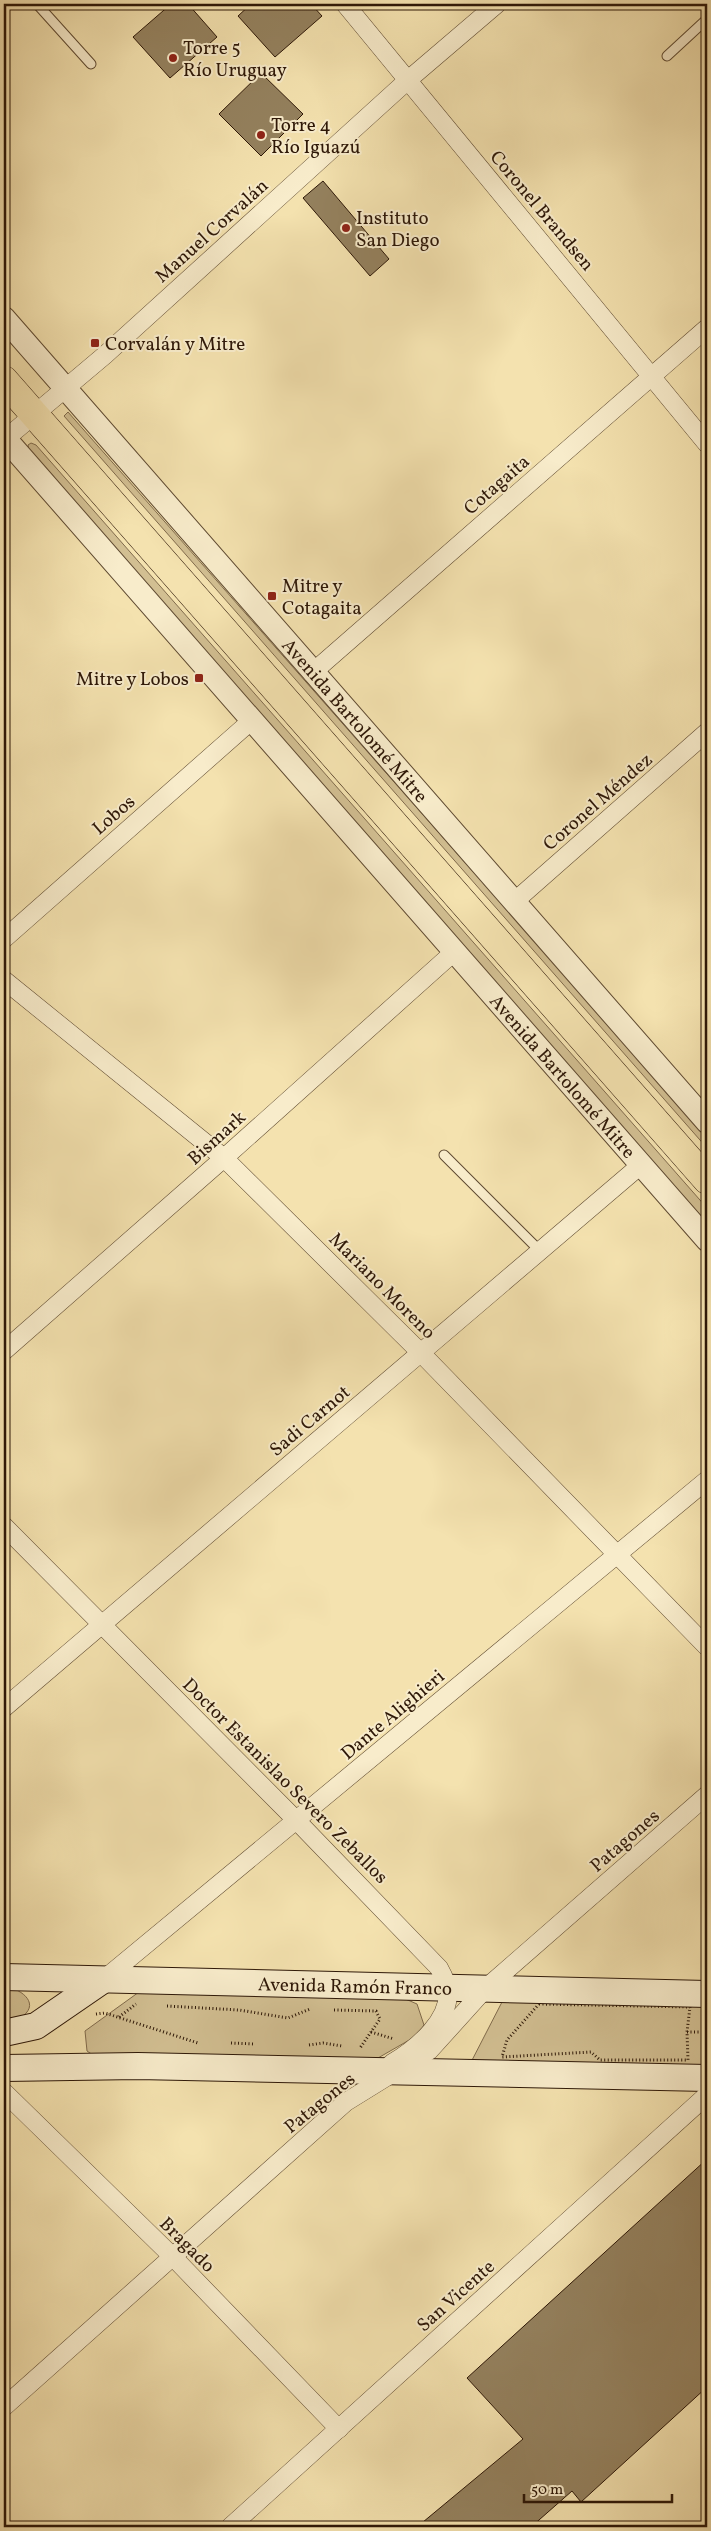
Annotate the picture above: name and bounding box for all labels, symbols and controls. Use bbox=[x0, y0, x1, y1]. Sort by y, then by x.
place label: Torre 5 Río Uruguay bbox=[183, 36, 287, 84]
marker: Torre 5 Río Uruguay bbox=[167, 52, 179, 64]
place label: Torre 4 Río Iguazú bbox=[271, 113, 360, 161]
marker: Torre 4 Río Iguazú bbox=[255, 129, 267, 141]
street label: Coronel Brandsen bbox=[483, 145, 600, 277]
street label: Manuel Corvalán bbox=[150, 174, 275, 289]
place label: Instituto San Diego bbox=[356, 206, 440, 254]
marker: Instituto San Diego bbox=[340, 222, 352, 234]
place label: Corvalán y Mitre bbox=[105, 332, 245, 358]
marker: Corvalán y Mitre bbox=[89, 337, 101, 349]
street label: Cotagaita bbox=[459, 450, 536, 521]
place label: Mitre y Cotagaita bbox=[282, 574, 362, 622]
marker: Mitre y Cotagaita bbox=[266, 590, 278, 602]
street label: Avenida Bartolomé Mitre bbox=[275, 634, 433, 809]
place label: Mitre y Lobos bbox=[76, 667, 189, 693]
marker: Mitre y Lobos bbox=[193, 672, 205, 684]
street label: Coronel Méndez bbox=[538, 748, 659, 857]
street label: Lobos bbox=[87, 790, 141, 841]
street label: Avenida Bartolomé Mitre bbox=[483, 989, 641, 1165]
street label: Bismark bbox=[183, 1105, 252, 1172]
street label: Mariano Moreno bbox=[322, 1227, 441, 1346]
street label: Sadi Carnot bbox=[264, 1380, 356, 1463]
street label: Dante Alighieri bbox=[336, 1664, 451, 1767]
street label: Doctor Estanislao Severo Zeballos bbox=[176, 1673, 393, 1890]
street label: Patagones bbox=[585, 1804, 666, 1879]
street label: Avenida Ramón Franco bbox=[257, 1972, 452, 2003]
street label: Patagones bbox=[279, 2067, 361, 2140]
street label: Bragado bbox=[153, 2212, 220, 2279]
street label: San Vicente bbox=[412, 2254, 501, 2338]
scale bar bbox=[524, 2471, 671, 2503]
text: 50 m bbox=[531, 2480, 563, 2501]

